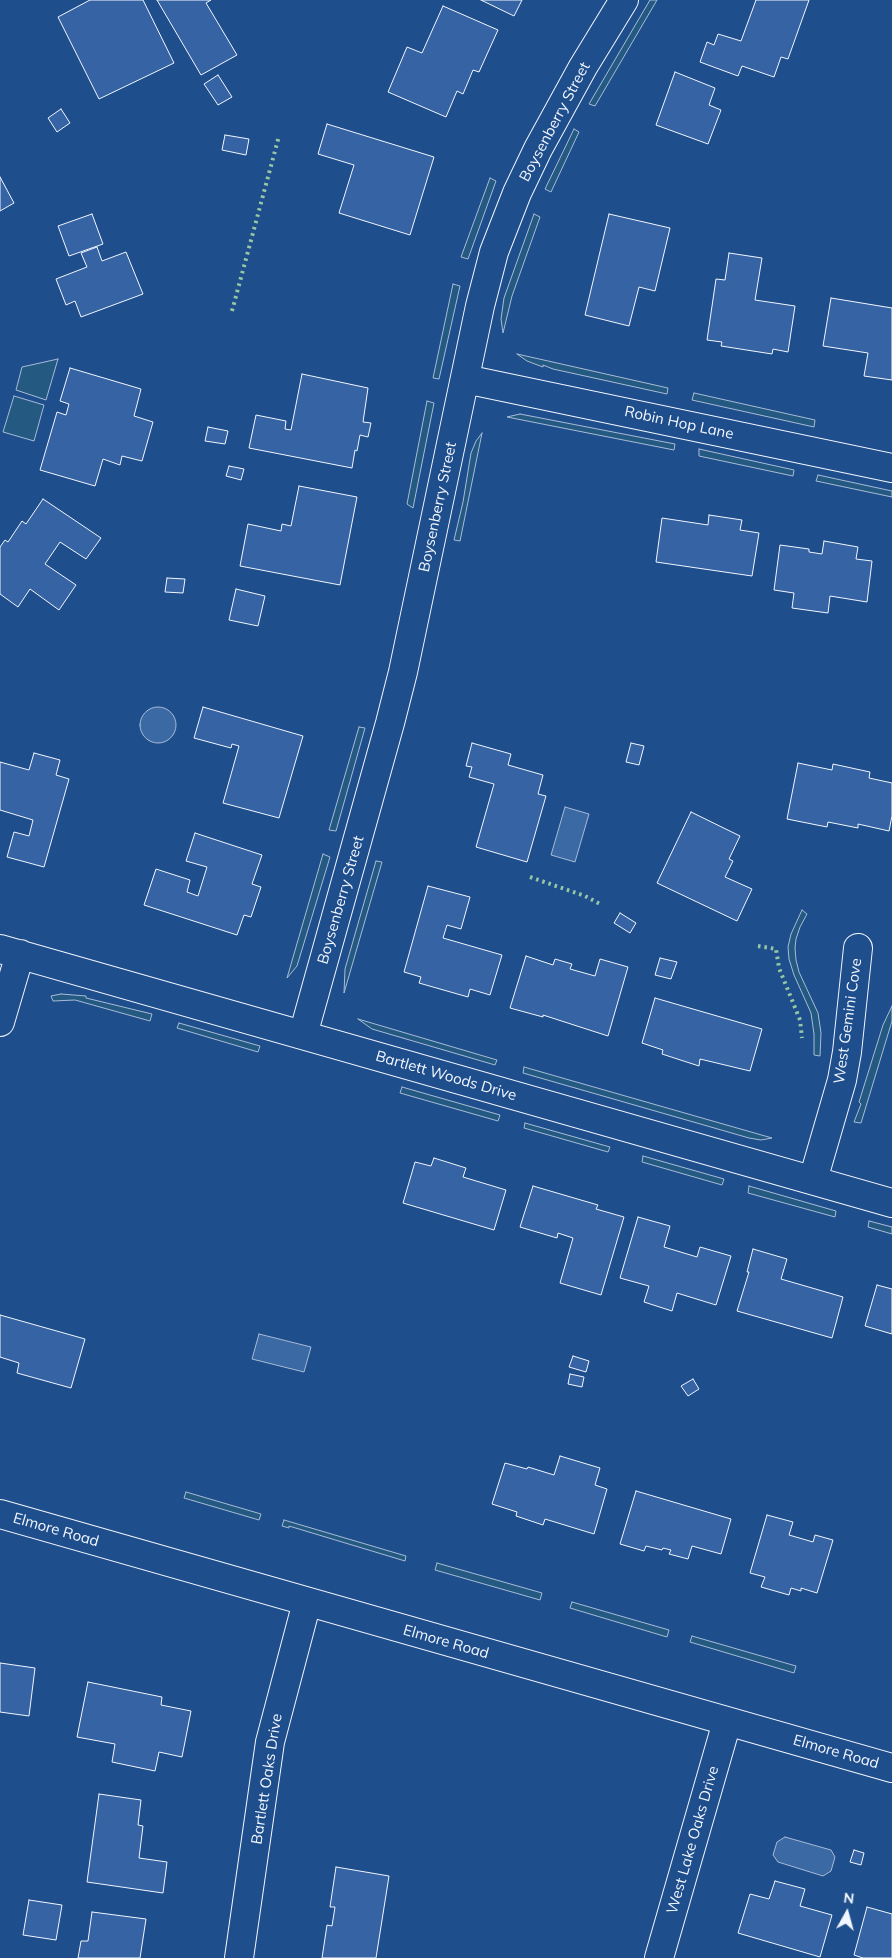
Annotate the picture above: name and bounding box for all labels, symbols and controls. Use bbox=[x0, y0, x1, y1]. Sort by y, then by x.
street label: Boysenberry Street bbox=[516, 59, 594, 185]
street label: Robin Hop Lane bbox=[623, 403, 735, 443]
street label: Boysenberry Street bbox=[415, 440, 461, 574]
street label: Boysenberry Street bbox=[314, 834, 368, 966]
street label: West Gemini Cove bbox=[830, 957, 866, 1085]
street label: Bartlett Woods Drive bbox=[373, 1047, 519, 1105]
street label: Elmore Road bbox=[11, 1509, 101, 1551]
street label: Elmore Road bbox=[401, 1621, 491, 1663]
street label: Bartlett Oaks Drive bbox=[248, 1712, 286, 1846]
street label: Elmore Road bbox=[791, 1731, 881, 1773]
street label: West Lake Oaks Drive bbox=[663, 1764, 723, 1916]
north arrow bbox=[822, 1888, 872, 1938]
text: N bbox=[842, 1889, 855, 1908]

